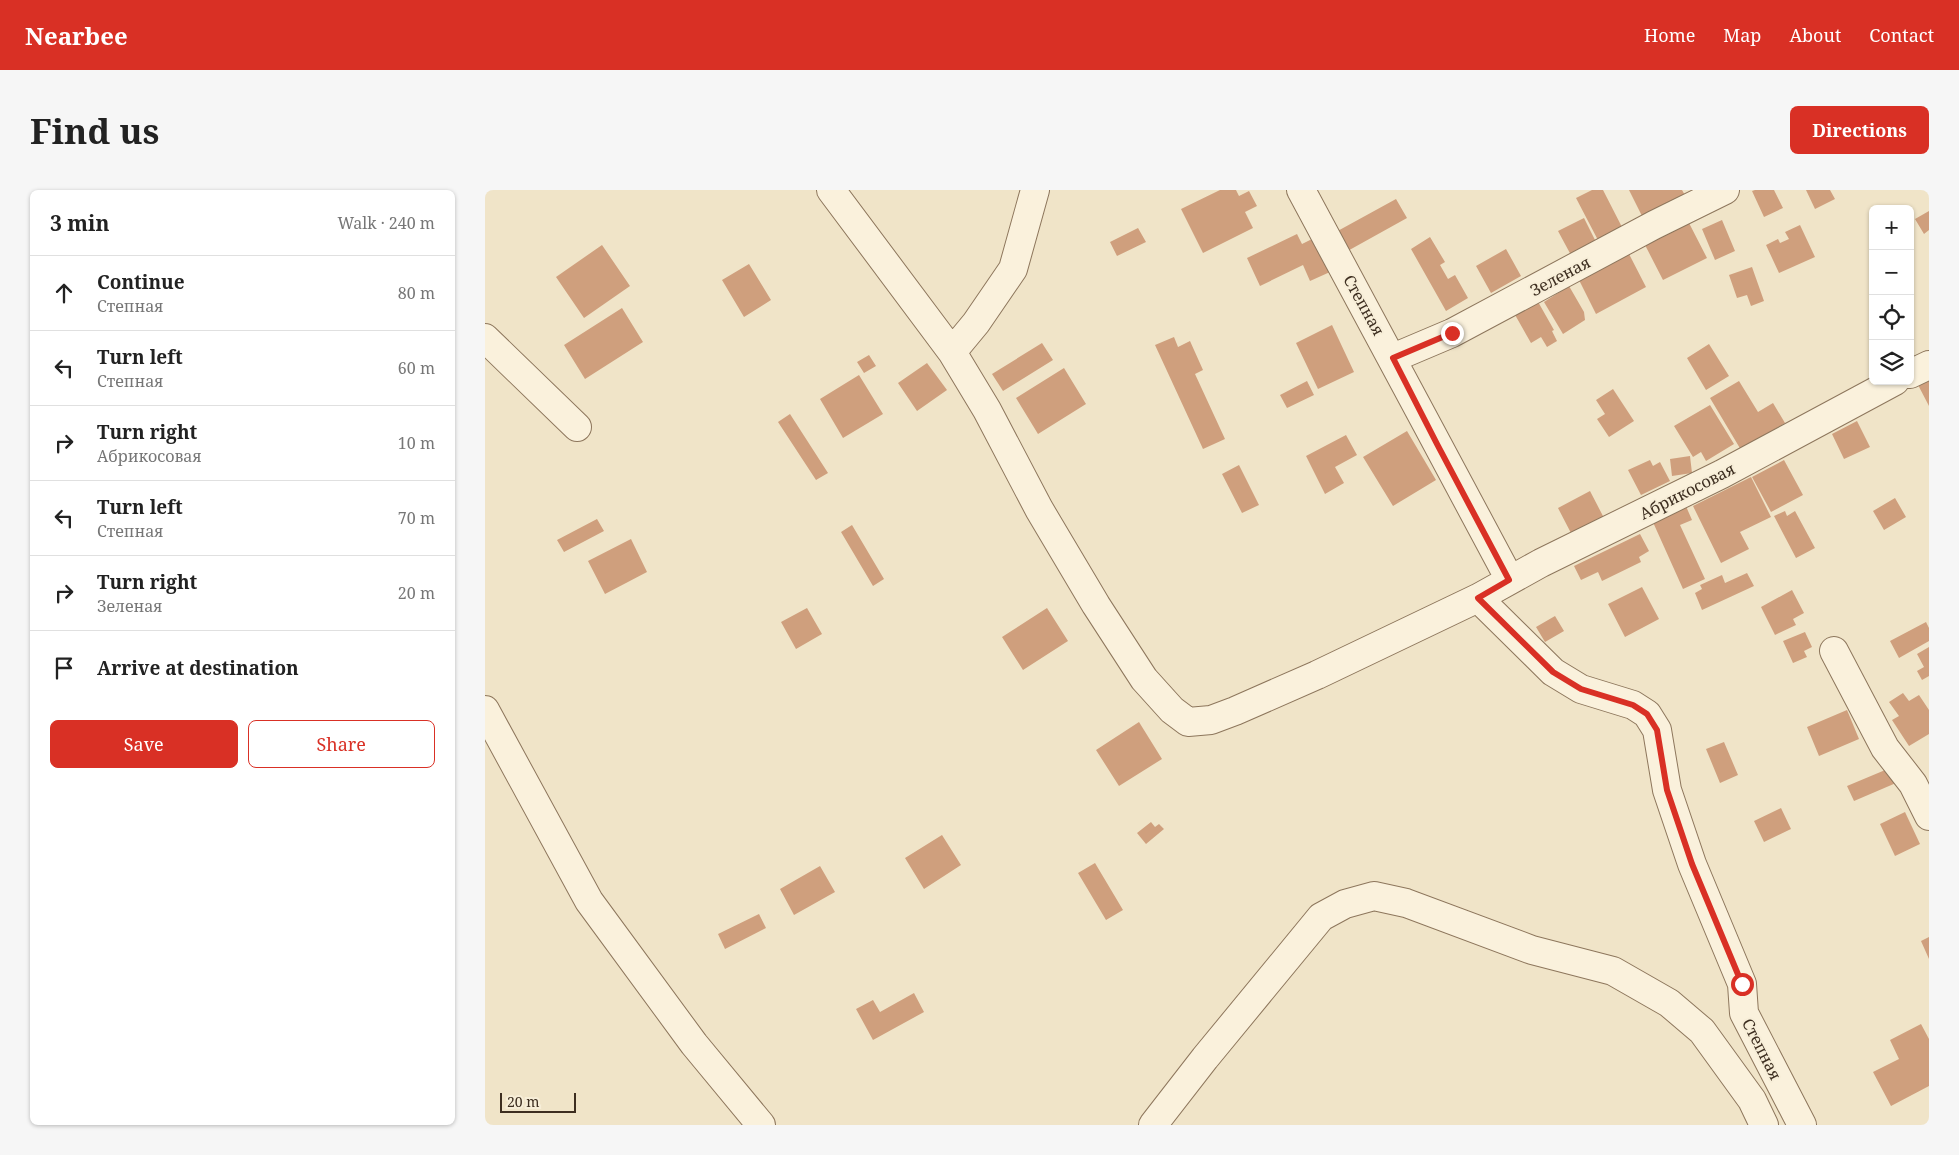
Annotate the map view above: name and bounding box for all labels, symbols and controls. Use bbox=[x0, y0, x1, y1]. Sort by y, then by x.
text: Nearbee bbox=[25, 19, 128, 52]
text: Home bbox=[1644, 23, 1695, 47]
text: Map bbox=[1723, 23, 1761, 47]
text: About bbox=[1789, 23, 1841, 47]
text: Contact bbox=[1869, 23, 1934, 47]
button: Directions bbox=[1790, 106, 1929, 154]
text: Find us bbox=[30, 107, 159, 154]
map controls bbox=[1869, 205, 1914, 385]
button: + bbox=[1869, 205, 1914, 250]
text: 3 min bbox=[50, 209, 109, 237]
text: Walk · 240 m bbox=[338, 212, 435, 234]
button: − bbox=[1869, 250, 1914, 295]
street label: Зеленая bbox=[1526, 251, 1594, 301]
text: Continue bbox=[97, 269, 185, 295]
street label: Степная bbox=[1338, 271, 1390, 339]
icon: ahead bbox=[50, 279, 78, 307]
text: 80 m bbox=[398, 282, 435, 304]
text: Степная bbox=[97, 295, 163, 317]
button: locate bbox=[1869, 295, 1914, 340]
route end bbox=[1441, 322, 1464, 345]
button: layers bbox=[1869, 340, 1914, 385]
text: Turn left bbox=[97, 344, 183, 370]
icon: left bbox=[50, 354, 78, 382]
text: 60 m bbox=[398, 357, 435, 379]
text: Степная bbox=[97, 370, 163, 392]
text: Turn right bbox=[97, 419, 197, 445]
icon: right bbox=[50, 429, 78, 457]
text: 10 m bbox=[398, 432, 435, 454]
text: Абрикосовая bbox=[97, 445, 202, 467]
street label: Абрикосовая bbox=[1635, 457, 1739, 525]
text: Turn left bbox=[97, 494, 183, 520]
icon: left bbox=[50, 504, 78, 532]
text: 70 m bbox=[398, 507, 435, 529]
text: Степная bbox=[97, 520, 163, 542]
text: Turn right bbox=[97, 569, 197, 595]
icon: right bbox=[50, 579, 78, 607]
text: 20 m bbox=[398, 582, 435, 604]
text: Зеленая bbox=[97, 595, 162, 617]
icon: arrive bbox=[50, 654, 78, 682]
text: Arrive at destination bbox=[97, 655, 299, 681]
button: Save bbox=[50, 720, 238, 768]
button: Share bbox=[248, 720, 435, 768]
route start bbox=[1731, 973, 1754, 996]
street label: Степная bbox=[1737, 1014, 1787, 1084]
scale bar bbox=[500, 1090, 576, 1113]
text: 20 m bbox=[507, 1092, 540, 1111]

